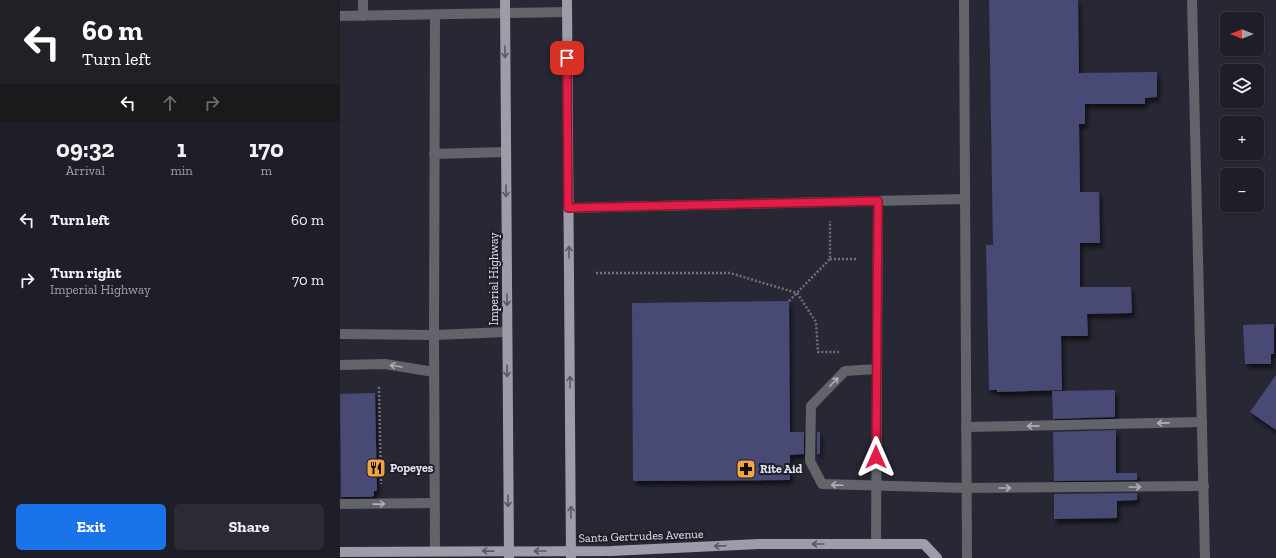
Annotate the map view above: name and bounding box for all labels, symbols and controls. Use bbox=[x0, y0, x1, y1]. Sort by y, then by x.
north arrow bbox=[1220, 12, 1264, 56]
map controls bbox=[1220, 12, 1264, 212]
text: 60 m bbox=[82, 14, 143, 47]
icon: left bbox=[16, 16, 68, 68]
pin bbox=[550, 41, 584, 75]
one-way arrow bbox=[501, 45, 509, 58]
icon: arrive bbox=[556, 47, 578, 69]
text: Turn left bbox=[82, 48, 151, 70]
button: layers bbox=[1220, 64, 1264, 108]
icon: left bbox=[117, 92, 139, 114]
icon: ahead bbox=[159, 92, 181, 114]
icon: right bbox=[201, 92, 223, 114]
button: + bbox=[1220, 116, 1264, 160]
text: 09:32 bbox=[56, 134, 114, 163]
text: 1 bbox=[177, 134, 187, 163]
text: 170 bbox=[249, 134, 284, 163]
text: Arrival bbox=[66, 163, 105, 178]
text: min bbox=[171, 163, 193, 178]
text: m bbox=[261, 163, 272, 178]
button: − bbox=[1220, 168, 1264, 212]
one-way arrow bbox=[502, 184, 510, 197]
icon: left bbox=[16, 209, 38, 231]
text: Turn left bbox=[50, 211, 110, 229]
text: 60 m bbox=[291, 211, 324, 229]
street label: Imperial Highway bbox=[487, 232, 501, 325]
one-way arrow bbox=[565, 246, 573, 259]
text: Turn right bbox=[50, 264, 121, 282]
icon: right bbox=[16, 269, 38, 291]
text: 70 m bbox=[292, 271, 324, 289]
text: Imperial Highway bbox=[50, 282, 151, 297]
one-way arrow bbox=[503, 293, 511, 306]
one-way arrow bbox=[390, 362, 403, 370]
one-way arrow bbox=[503, 364, 511, 377]
one-way arrow bbox=[566, 376, 574, 389]
one-way arrow bbox=[829, 377, 839, 387]
one-way arrow bbox=[1157, 419, 1170, 427]
one-way arrow bbox=[1027, 422, 1040, 429]
position arrow bbox=[855, 436, 897, 478]
restaurant icon: Popeyes bbox=[365, 457, 387, 479]
pharmacy icon: Rite Aid bbox=[735, 458, 757, 480]
place label: Popeyes bbox=[390, 461, 434, 475]
place label: Rite Aid bbox=[760, 462, 803, 476]
one-way arrow bbox=[831, 481, 844, 489]
one-way arrow bbox=[1128, 483, 1141, 491]
one-way arrow bbox=[998, 484, 1011, 492]
one-way arrow bbox=[504, 494, 512, 507]
one-way arrow bbox=[372, 500, 385, 507]
button: Exit bbox=[16, 504, 166, 550]
button: Share bbox=[174, 504, 324, 550]
one-way arrow bbox=[567, 506, 575, 519]
street label: Santa Gertrudes Avenue bbox=[578, 527, 704, 545]
one-way arrow bbox=[812, 540, 825, 548]
one-way arrow bbox=[714, 542, 727, 550]
one-way arrow bbox=[482, 547, 495, 554]
one-way arrow bbox=[534, 547, 547, 555]

